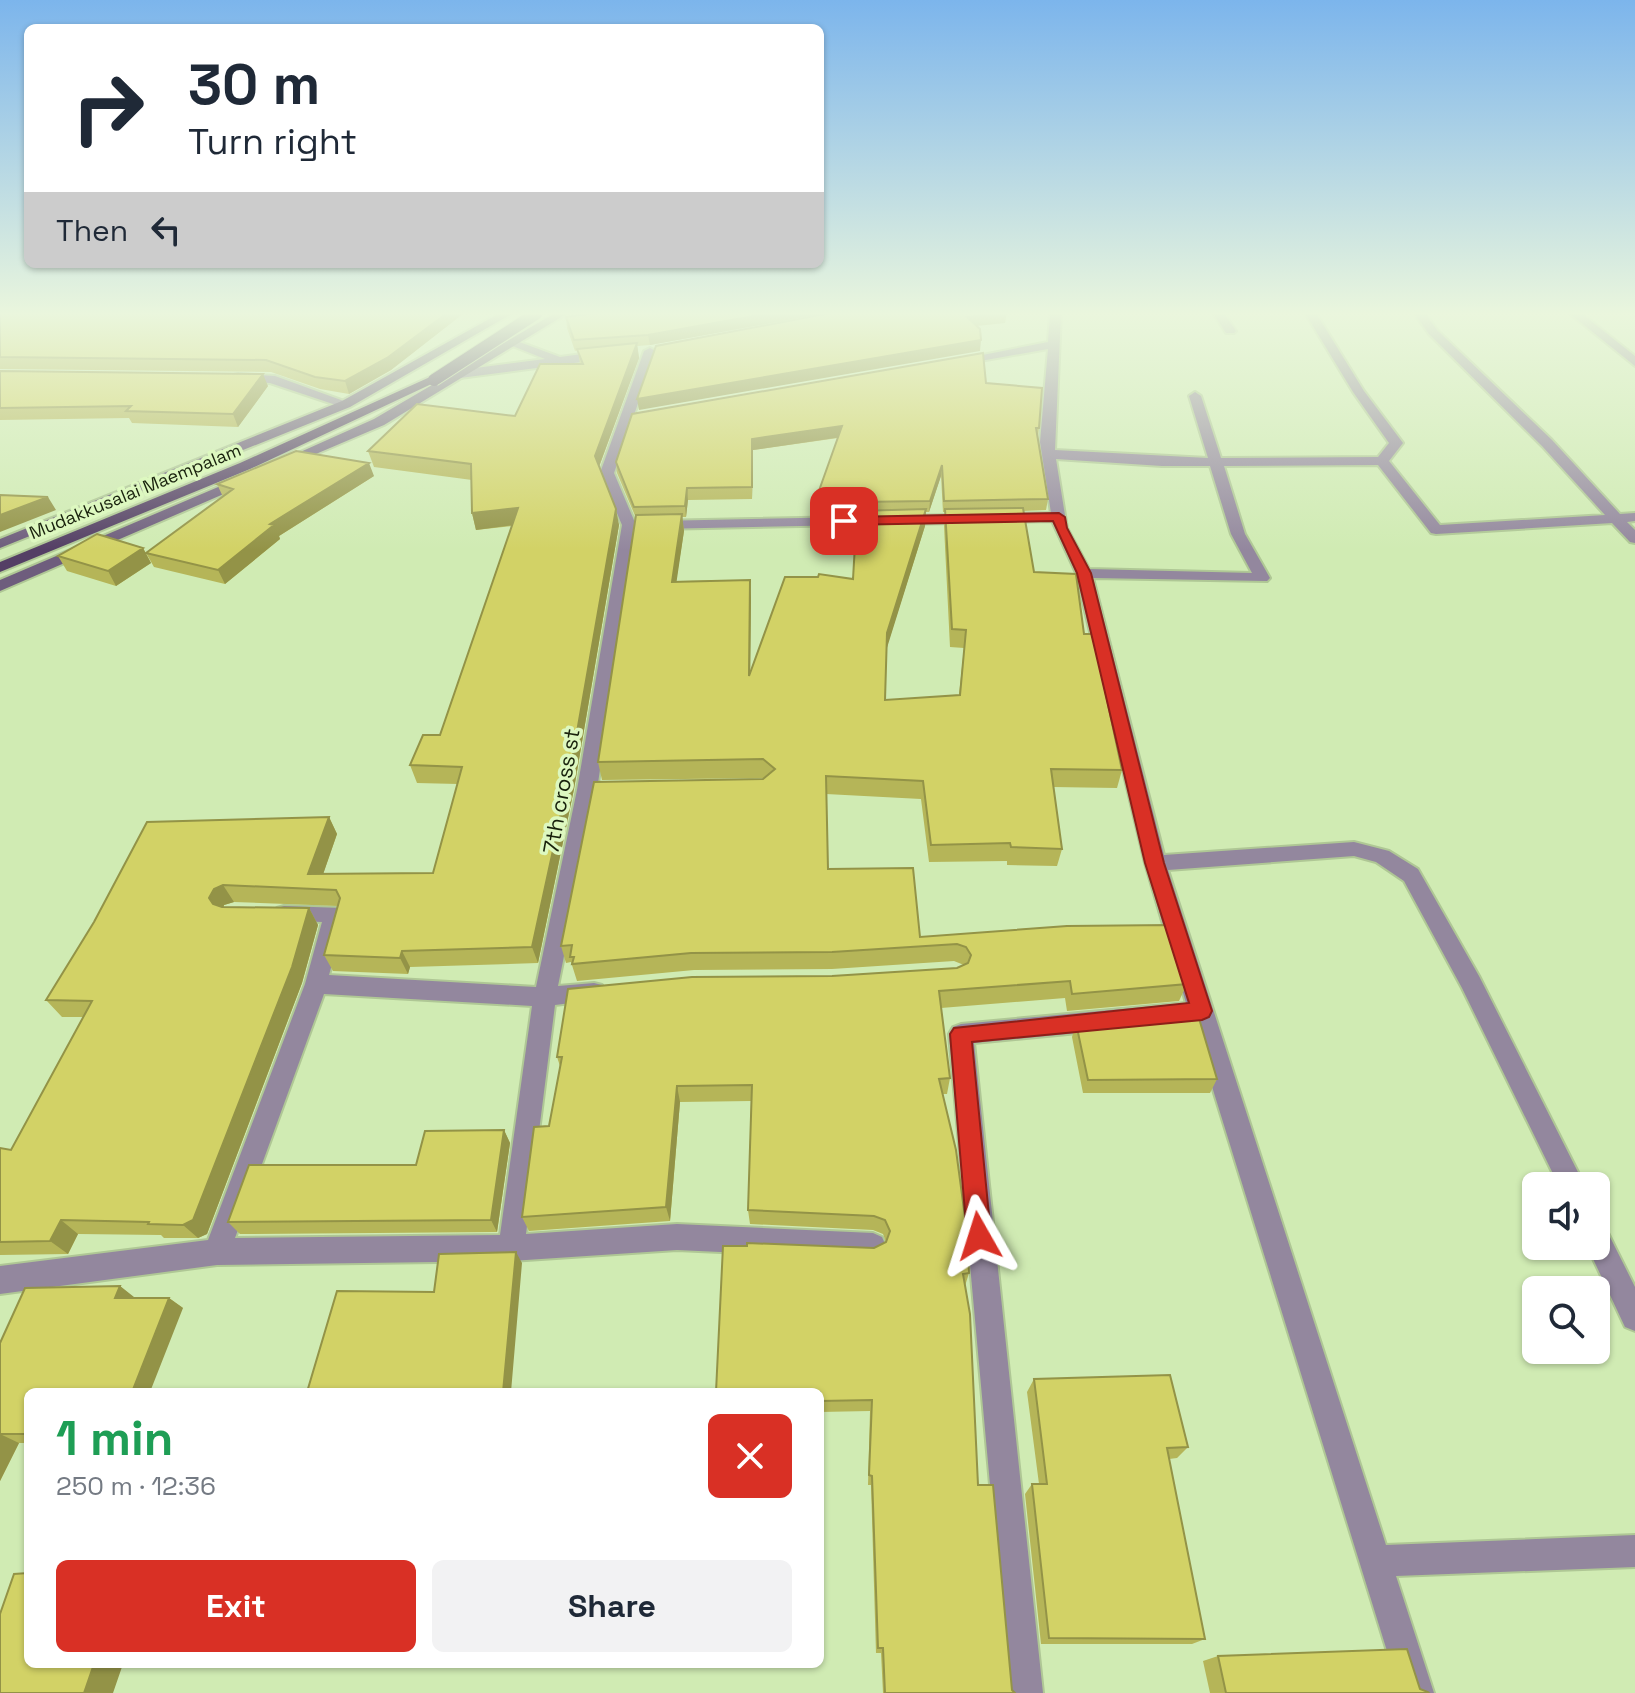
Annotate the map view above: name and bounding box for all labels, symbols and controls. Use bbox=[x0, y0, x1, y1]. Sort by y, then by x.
text: 30 m bbox=[188, 49, 320, 120]
icon: right bbox=[56, 56, 160, 160]
text: Turn right bbox=[188, 119, 357, 165]
icon: left bbox=[144, 208, 188, 252]
text: Then bbox=[56, 211, 128, 250]
street label: Mudakkusalai Maempalam bbox=[26, 438, 244, 544]
pin bbox=[810, 487, 878, 555]
icon: arrive bbox=[822, 499, 866, 543]
street label: 7th cross st bbox=[536, 726, 586, 856]
map controls bbox=[1522, 1172, 1610, 1364]
button: sound bbox=[1522, 1172, 1610, 1260]
position arrow bbox=[937, 1194, 1021, 1278]
button: search bbox=[1522, 1276, 1610, 1364]
text: 1 min bbox=[56, 1408, 173, 1469]
button: close bbox=[708, 1414, 792, 1498]
text: 250 m · 12:36 bbox=[56, 1469, 216, 1503]
button: Exit bbox=[56, 1560, 416, 1652]
button: Share bbox=[432, 1560, 792, 1652]

